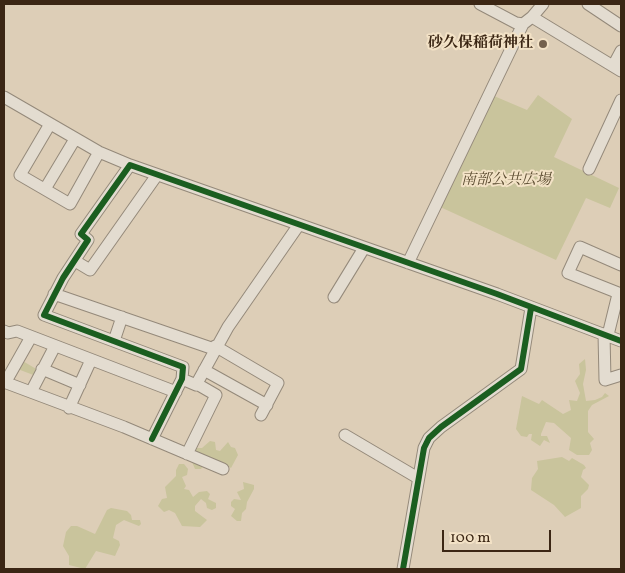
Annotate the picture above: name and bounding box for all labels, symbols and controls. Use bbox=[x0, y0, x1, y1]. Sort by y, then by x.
place label: 砂久保稲荷神社 bbox=[428, 35, 533, 53]
marker: 砂久保稲荷神社 bbox=[537, 38, 549, 50]
park label: 南部公共広場 bbox=[461, 172, 551, 190]
scale bar bbox=[445, 520, 554, 552]
text: 100 m bbox=[450, 528, 490, 549]

